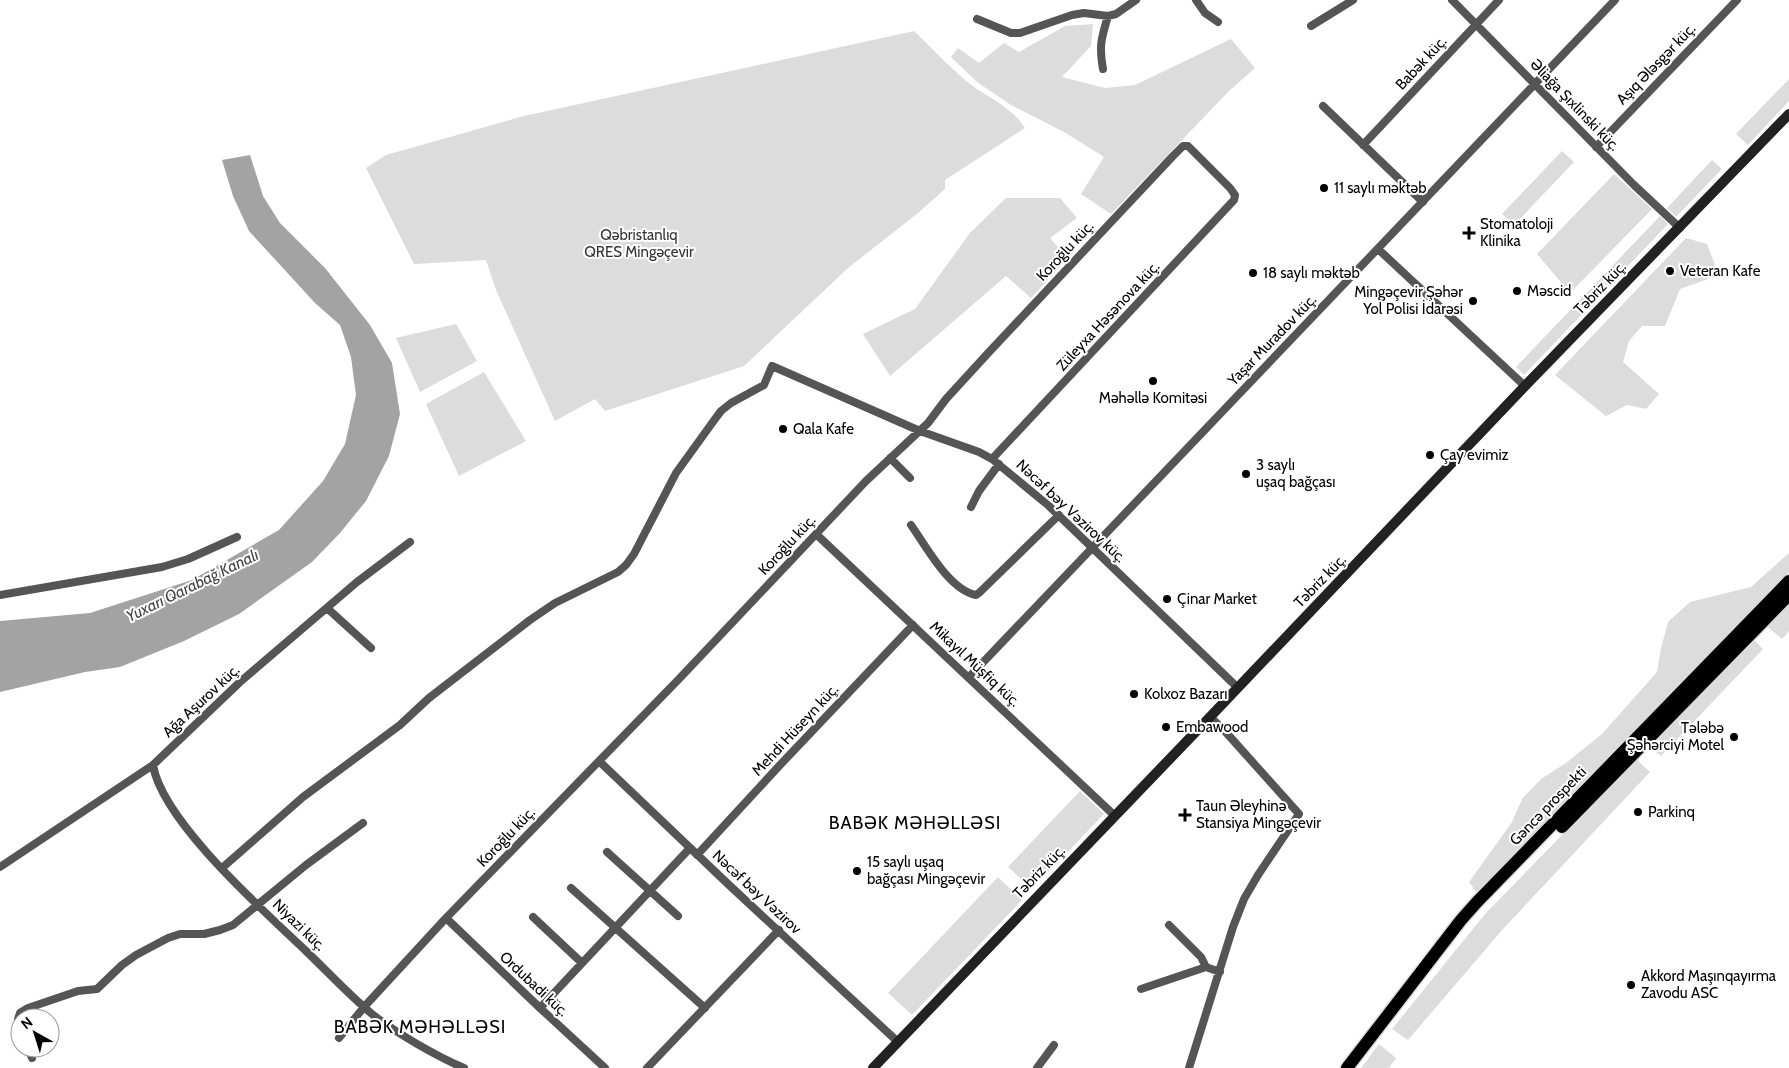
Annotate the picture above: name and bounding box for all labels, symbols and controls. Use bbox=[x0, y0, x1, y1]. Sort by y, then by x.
street label: Aşıq Ələsgər küç. bbox=[1613, 20, 1699, 108]
street label: Babək küç. bbox=[1392, 32, 1450, 94]
street label: Əliağa Şıxlinski küç. bbox=[1527, 55, 1623, 155]
place label: 11 saylı məktəb bbox=[1334, 179, 1427, 197]
marker: 11 saylı məktəb bbox=[1318, 182, 1330, 194]
place label: Stomatoloji Klinika bbox=[1480, 215, 1553, 250]
street label: Koroğlu küç. bbox=[1033, 217, 1097, 285]
park label: Qəbristanlıq QRES Mingəçevir bbox=[584, 226, 694, 261]
marker: Stomatoloji Klinika bbox=[1462, 226, 1476, 240]
street label: Züleyxa Həsənova küç. bbox=[1053, 258, 1163, 374]
street label: Təbriz küç. bbox=[1570, 258, 1630, 318]
place label: Veteran Kafe bbox=[1680, 262, 1761, 280]
place label: 18 saylı məktəb bbox=[1263, 264, 1360, 282]
marker: Veteran Kafe bbox=[1664, 265, 1676, 277]
marker: 18 saylı məktəb bbox=[1247, 267, 1259, 279]
place label: Məscid bbox=[1527, 282, 1571, 300]
place label: Mingəçevir Şəhər Yol Polisi İdarəsi bbox=[1354, 283, 1463, 318]
marker: Məscid bbox=[1511, 285, 1523, 297]
street label: Yaşar Muradov küç. bbox=[1223, 291, 1320, 390]
marker: Mingəçevir Şəhər Yol Polisi İdarəsi bbox=[1467, 295, 1479, 307]
marker: Məhəllə Komitəsi bbox=[1147, 375, 1159, 387]
place label: Məhəllə Komitəsi bbox=[1099, 389, 1207, 407]
place label: Qala Kafe bbox=[793, 420, 854, 438]
marker: Qala Kafe bbox=[777, 423, 789, 435]
place label: Çay evimiz bbox=[1440, 446, 1509, 464]
marker: Çay evimiz bbox=[1424, 449, 1436, 461]
street label: Nəcəf bəy Vəzirov küç. bbox=[1013, 456, 1129, 566]
place label: 3 saylı uşaq bağçası bbox=[1256, 456, 1335, 491]
marker: 3 saylı uşaq bağçası bbox=[1240, 468, 1252, 480]
street label: Koroğlu küç. bbox=[755, 511, 819, 579]
water label: Yuxarı Qarabağ Kanalı bbox=[123, 545, 262, 626]
street label: Təbriz küç. bbox=[1290, 551, 1350, 611]
place label: Çinar Market bbox=[1177, 590, 1257, 608]
marker: Çinar Market bbox=[1161, 593, 1173, 605]
street label: Mikayıl Müşfiq küç. bbox=[926, 618, 1024, 710]
street label: Ağa Aşurov küç. bbox=[159, 661, 243, 741]
street label: Mehdi Hüseyn küç. bbox=[748, 680, 842, 780]
place label: Kolxoz Bazarı bbox=[1144, 685, 1228, 703]
marker: Kolxoz Bazarı bbox=[1128, 688, 1140, 700]
place label: Embawood bbox=[1176, 718, 1248, 736]
place label: Tələbə Şəhərciyi Motel bbox=[1627, 719, 1724, 754]
marker: Embawood bbox=[1160, 721, 1172, 733]
marker: Tələbə Şəhərciyi Motel bbox=[1728, 731, 1740, 743]
street label: Gəncə prospekti bbox=[1506, 763, 1590, 849]
place label: Taun Əleyhinə Stansiya Mingəçevir bbox=[1196, 797, 1321, 832]
street label: Koroğlu küç. bbox=[473, 803, 539, 871]
place label: Parkinq bbox=[1648, 803, 1695, 821]
marker: Parkinq bbox=[1632, 806, 1644, 818]
marker: Taun Əleyhinə Stansiya Mingəçevir bbox=[1178, 808, 1192, 822]
district label: BABƏK MƏHƏLLƏSI bbox=[829, 812, 1001, 834]
street label: Təbriz küç. bbox=[1009, 842, 1069, 902]
street label: Nəcəf bəy Vəzirov bbox=[709, 846, 806, 938]
place label: 15 saylı uşaq bağçası Mingəçevir bbox=[867, 853, 985, 888]
marker: 15 saylı uşaq bağçası Mingəçevir bbox=[851, 865, 863, 877]
street label: Niyazi küç. bbox=[269, 895, 329, 955]
street label: Ordubadi küç. bbox=[496, 948, 572, 1020]
place label: Akkord Maşınqayırma Zavodu ASC bbox=[1641, 967, 1777, 1002]
marker: Akkord Maşınqayırma Zavodu ASC bbox=[1625, 979, 1637, 991]
north arrow bbox=[10, 1008, 60, 1058]
text: N bbox=[17, 1013, 36, 1033]
district label: BABƏK MƏHƏLLƏSI bbox=[334, 1016, 506, 1038]

